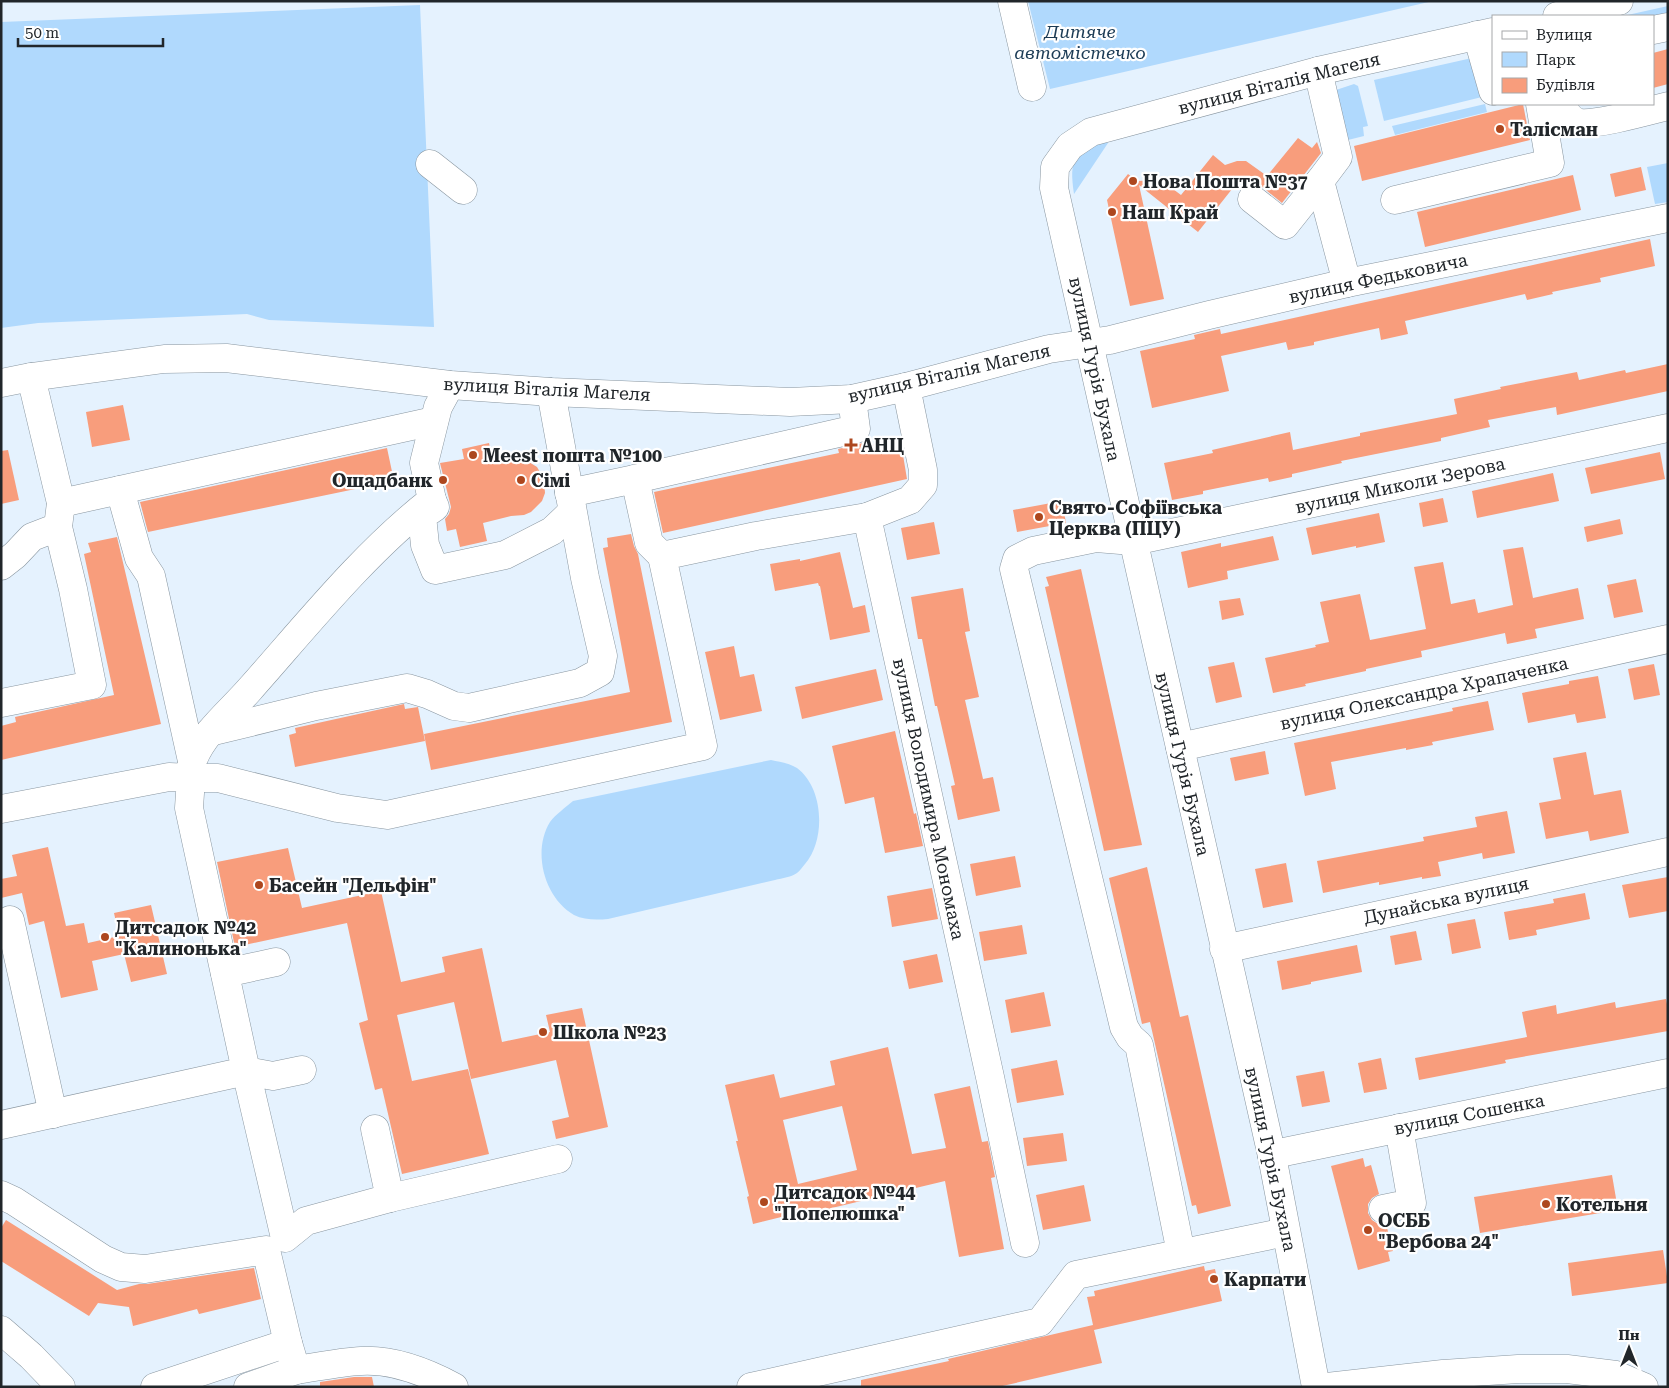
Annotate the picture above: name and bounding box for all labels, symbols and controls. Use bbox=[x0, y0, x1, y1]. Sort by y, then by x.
scale bar bbox=[18, 15, 162, 47]
legend bbox=[1492, 15, 1654, 105]
park label: Дитяче автомістечко bbox=[1014, 21, 1146, 63]
text: 50 m bbox=[25, 24, 60, 42]
text: Вулиця bbox=[1536, 26, 1592, 44]
street label: вулиця Віталія Магеля bbox=[1176, 48, 1382, 118]
text: Парк bbox=[1536, 51, 1576, 69]
text: Будівля bbox=[1536, 76, 1595, 94]
place label: Талісман bbox=[1510, 119, 1598, 140]
marker: Талісман bbox=[1494, 123, 1506, 135]
place label: Нова Пошта №37 bbox=[1143, 171, 1308, 192]
marker: Нова Пошта №37 bbox=[1127, 175, 1139, 187]
place label: Наш Край bbox=[1122, 202, 1218, 223]
marker: Наш Край bbox=[1106, 206, 1118, 218]
street label: вулиця Федьковича bbox=[1287, 249, 1470, 307]
street label: вулиця Гурія Бухала bbox=[1065, 275, 1125, 463]
street label: вулиця Віталія Магеля bbox=[846, 339, 1052, 407]
street label: вулиця Віталія Магеля bbox=[443, 373, 651, 405]
place label: АНЦ bbox=[861, 435, 904, 456]
marker: АНЦ bbox=[845, 439, 857, 451]
place label: Meest пошта №100 bbox=[483, 445, 662, 466]
marker: Meest пошта №100 bbox=[467, 449, 479, 461]
street label: вулиця Миколи Зерова bbox=[1293, 452, 1507, 518]
place label: Ощадбанк bbox=[332, 470, 434, 491]
place label: Сімі bbox=[531, 470, 570, 491]
marker: Ощадбанк bbox=[437, 474, 449, 486]
marker: Сімі bbox=[515, 474, 527, 486]
place label: Свято-Софіївська Церква (ПЦУ) bbox=[1049, 497, 1223, 539]
marker: Свято-Софіївська Церква (ПЦУ) bbox=[1033, 511, 1045, 523]
street label: вулиця Олександра Храпаченка bbox=[1278, 652, 1570, 734]
street label: вулиця Володимира Мономаха bbox=[889, 656, 969, 942]
street label: вулиця Гурія Бухала bbox=[1152, 670, 1214, 858]
street label: Дунайська вулиця bbox=[1361, 872, 1531, 928]
place label: Басейн "Дельфін" bbox=[269, 875, 437, 896]
marker: Басейн "Дельфін" bbox=[253, 879, 265, 891]
place label: Дитсадок №42 "Калинонька" bbox=[115, 917, 256, 959]
marker: Дитсадок №42 "Калинонька" bbox=[99, 931, 111, 943]
place label: Школа №23 bbox=[553, 1022, 666, 1043]
marker: Школа №23 bbox=[537, 1026, 549, 1038]
street label: вулиця Гурія Бухала bbox=[1241, 1065, 1301, 1253]
street label: вулиця Сошенка bbox=[1392, 1089, 1546, 1139]
place label: Дитсадок №44 "Попелюшка" bbox=[774, 1182, 915, 1224]
place label: Котельня bbox=[1556, 1194, 1648, 1215]
marker: Дитсадок №44 "Попелюшка" bbox=[758, 1196, 770, 1208]
marker: Котельня bbox=[1540, 1198, 1552, 1210]
place label: ОСББ "Вербова 24" bbox=[1378, 1210, 1499, 1252]
marker: ОСББ "Вербова 24" bbox=[1362, 1224, 1374, 1236]
place label: Карпати bbox=[1224, 1269, 1306, 1290]
marker: Карпати bbox=[1208, 1273, 1220, 1285]
north arrow bbox=[1604, 1323, 1654, 1373]
text: Пн bbox=[1619, 1327, 1640, 1343]

